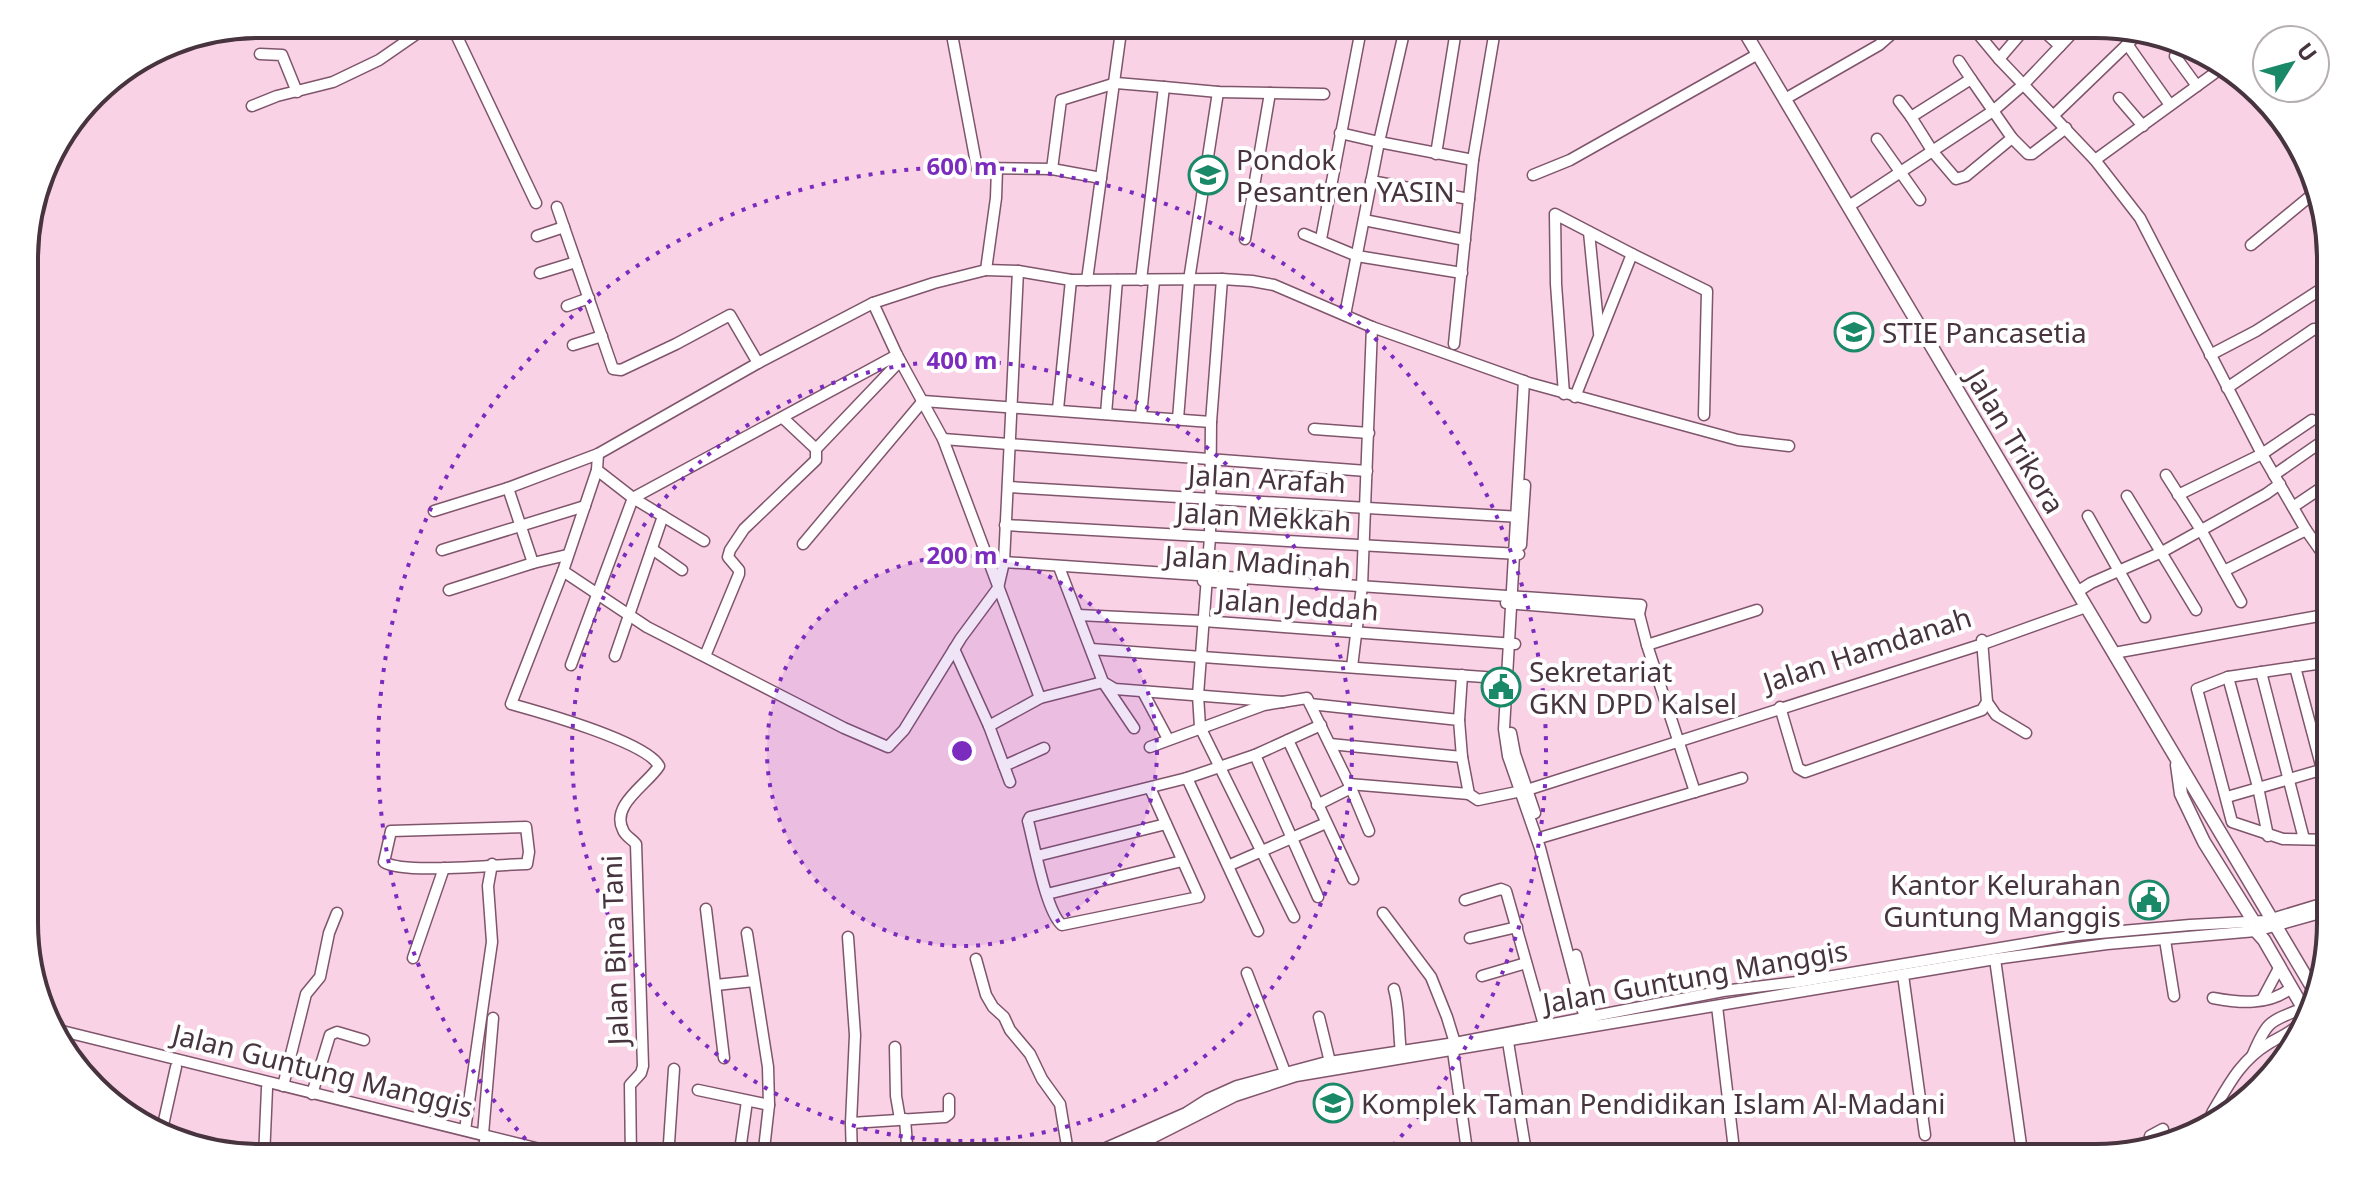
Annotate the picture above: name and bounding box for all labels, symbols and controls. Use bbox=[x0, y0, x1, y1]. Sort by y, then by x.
north arrow bbox=[2251, 24, 2331, 104]
text: U bbox=[2291, 36, 2325, 67]
place label: Pondok Pesantren YASIN bbox=[1236, 140, 1455, 210]
text: 600 m bbox=[927, 149, 997, 182]
school or university icon: Pondok Pesantren YASIN bbox=[1187, 154, 1229, 196]
school or university icon: STIE Pancasetia bbox=[1833, 311, 1875, 353]
place label: STIE Pancasetia bbox=[1882, 313, 2087, 351]
text: 400 m bbox=[927, 343, 997, 376]
street label: Jalan Trikora bbox=[1956, 359, 2074, 520]
street label: Jalan Arafah bbox=[1184, 455, 1347, 501]
street label: Jalan Mekkah bbox=[1173, 492, 1352, 540]
street label: Jalan Madinah bbox=[1161, 535, 1352, 586]
text: 200 m bbox=[927, 538, 997, 571]
street label: Jalan Jeddah bbox=[1213, 579, 1380, 629]
street label: Jalan Hamdanah bbox=[1755, 597, 1976, 701]
place label: Sekretariat GKN DPD Kalsel bbox=[1529, 652, 1737, 722]
public building icon: Sekretariat GKN DPD Kalsel bbox=[1480, 666, 1522, 708]
centre of rings bbox=[948, 737, 976, 765]
street label: Jalan Bina Tani bbox=[592, 854, 636, 1049]
place label: Kantor Kelurahan Guntung Manggis bbox=[1883, 865, 2121, 935]
public building icon: Kantor Kelurahan Guntung Manggis bbox=[2128, 879, 2170, 921]
street label: Jalan Guntung Manggis bbox=[1537, 930, 1850, 1022]
street label: Jalan Guntung Manggis bbox=[166, 1014, 477, 1126]
school or university icon: Komplek Taman Pendidikan Islam Al-Madani bbox=[1312, 1082, 1354, 1124]
place label: Komplek Taman Pendidikan Islam Al-Madani bbox=[1361, 1084, 1946, 1122]

